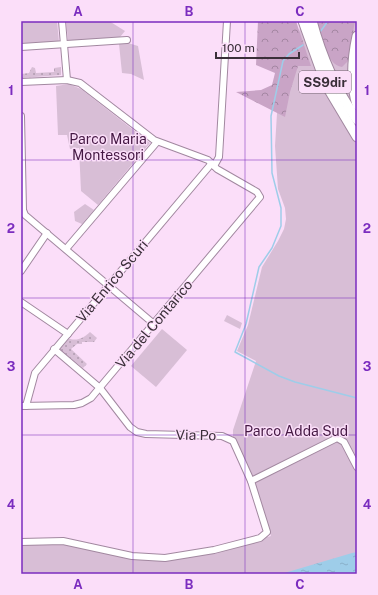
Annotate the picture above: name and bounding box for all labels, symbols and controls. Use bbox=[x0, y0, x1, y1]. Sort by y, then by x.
text: A bbox=[73, 4, 83, 19]
text: B bbox=[185, 4, 194, 19]
text: C bbox=[295, 4, 305, 19]
scale bar bbox=[216, 34, 299, 60]
text: 100 m bbox=[222, 41, 255, 55]
road number: SS9dir bbox=[299, 71, 351, 93]
text: 1 bbox=[8, 83, 14, 98]
text: 1 bbox=[364, 83, 370, 98]
park label: Parco Maria Montessori bbox=[69, 131, 147, 163]
text: 2 bbox=[7, 221, 15, 236]
text: 2 bbox=[363, 221, 371, 236]
street label: Via Enrico Scuri bbox=[73, 237, 151, 325]
street label: Via del Contarico bbox=[112, 276, 196, 372]
text: 3 bbox=[7, 359, 16, 374]
text: 3 bbox=[363, 359, 372, 374]
park label: Parco Adda Sud bbox=[244, 423, 348, 439]
street label: Via Po bbox=[175, 427, 217, 443]
text: 4 bbox=[7, 497, 16, 512]
text: 4 bbox=[363, 497, 372, 512]
text: A bbox=[73, 577, 83, 592]
text: B bbox=[185, 577, 194, 592]
text: C bbox=[295, 577, 305, 592]

